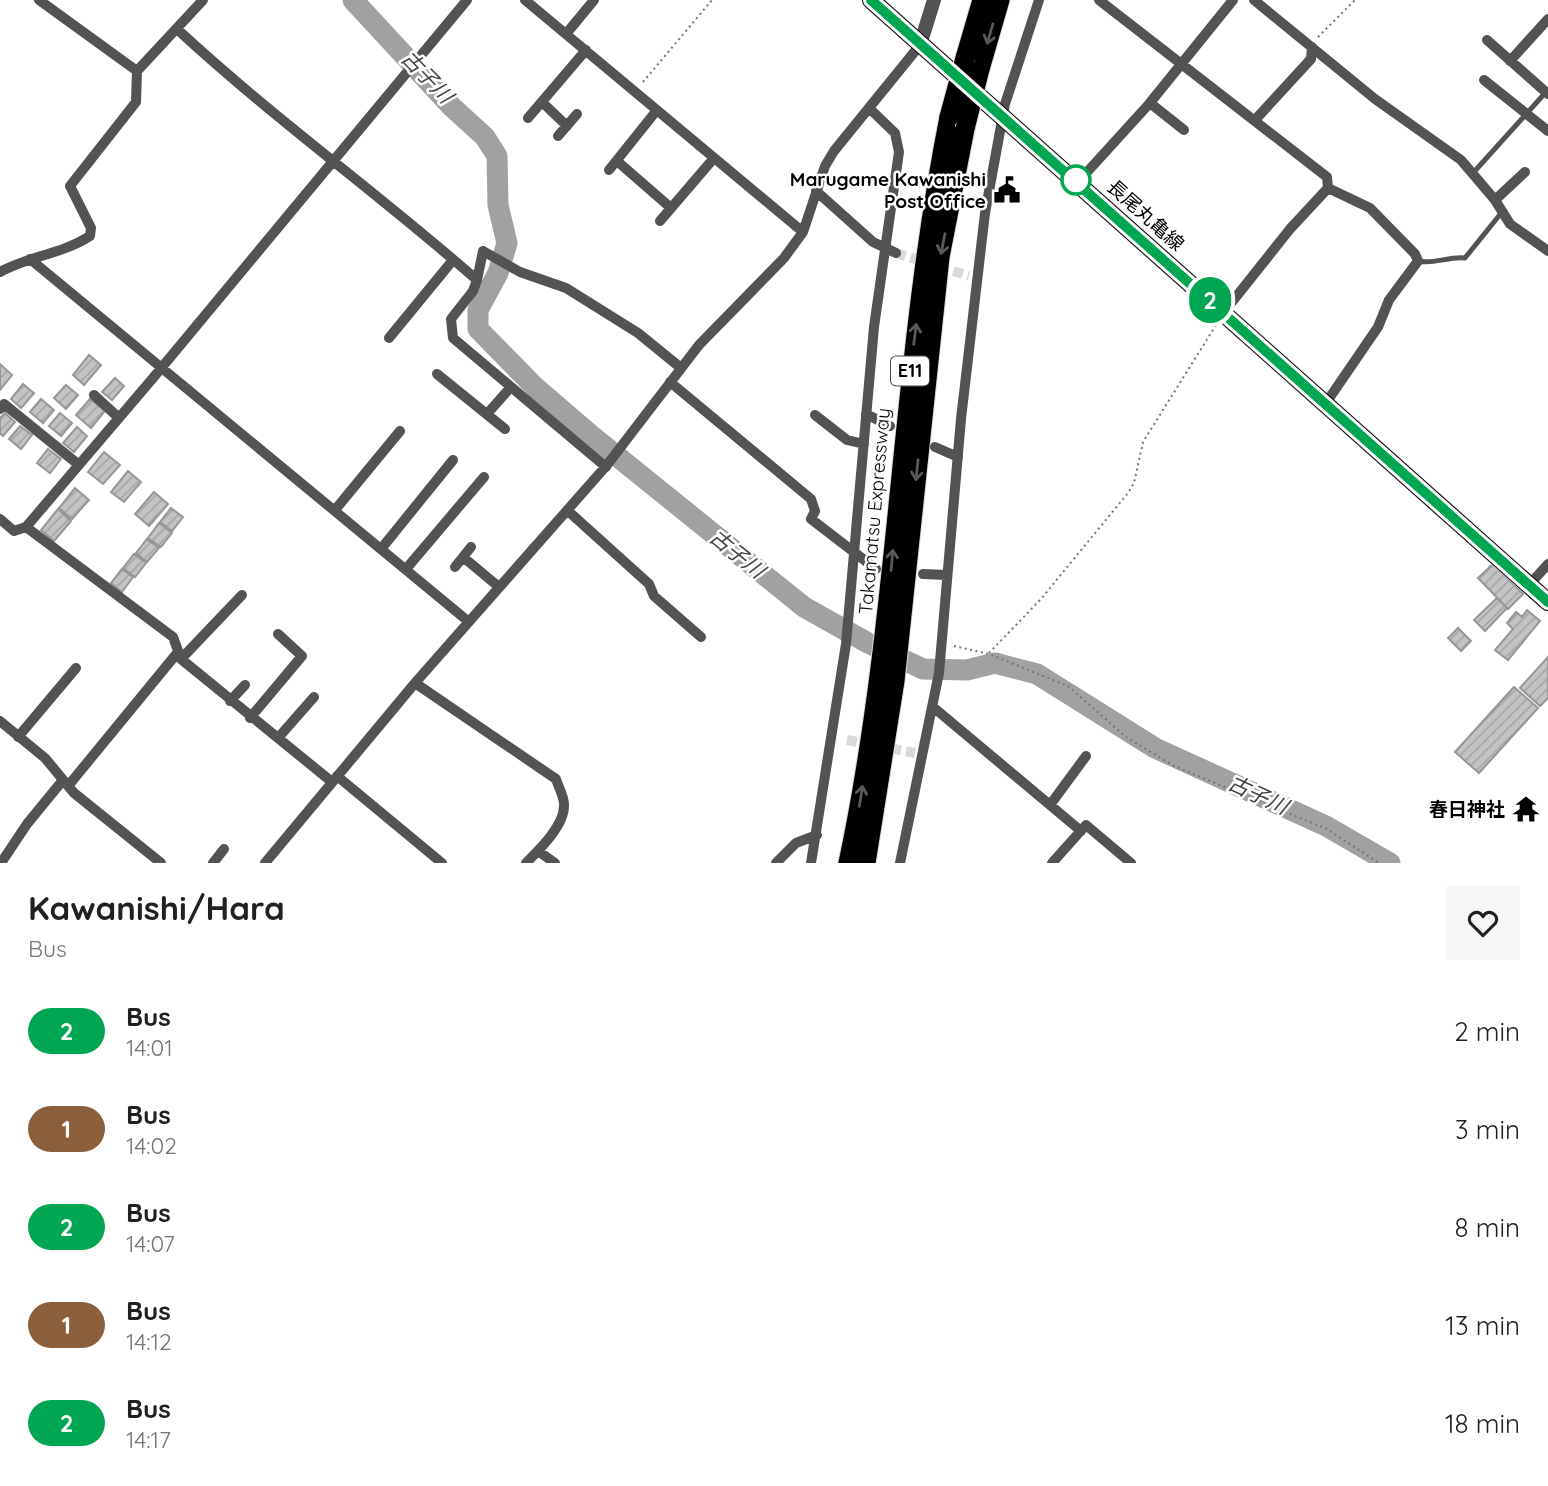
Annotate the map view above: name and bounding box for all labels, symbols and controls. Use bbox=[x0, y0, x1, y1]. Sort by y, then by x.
one-way arrow bbox=[983, 22, 996, 45]
water label: 古子川 bbox=[396, 45, 460, 109]
unlabelled marker bbox=[1061, 165, 1091, 195]
place label: Marugame Kawanishi Post Office bbox=[790, 167, 986, 213]
street label: 長尾丸亀線 bbox=[1103, 174, 1189, 256]
public building icon: Marugame Kawanishi Post Office bbox=[992, 175, 1022, 205]
one-way arrow bbox=[936, 232, 949, 255]
line badge: 2 bbox=[1187, 277, 1233, 323]
text: 2 bbox=[1203, 285, 1217, 315]
one-way arrow bbox=[908, 323, 921, 346]
road number: E11 bbox=[891, 356, 929, 386]
street label: Takamatsu Expressway bbox=[853, 407, 895, 615]
one-way arrow bbox=[910, 458, 923, 481]
water label: 古子川 bbox=[705, 523, 772, 584]
one-way arrow bbox=[886, 550, 899, 572]
water label: 古子川 bbox=[1224, 769, 1294, 820]
one-way arrow bbox=[855, 785, 868, 808]
temple icon: 春日神社 bbox=[1511, 794, 1541, 824]
place label: 春日神社 bbox=[1429, 797, 1505, 821]
button: heart bbox=[1446, 886, 1520, 960]
text: Kawanishi/Hara bbox=[28, 887, 285, 928]
text: Bus bbox=[28, 934, 67, 963]
text: Bus bbox=[126, 1000, 171, 1033]
text: 2 min bbox=[1454, 1015, 1520, 1048]
text: 2 bbox=[60, 1016, 73, 1046]
text: 14:01 bbox=[126, 1033, 173, 1062]
text: Bus bbox=[126, 1098, 171, 1131]
text: 3 min bbox=[1455, 1113, 1520, 1146]
text: 1 bbox=[62, 1114, 71, 1144]
text: 14:02 bbox=[126, 1131, 177, 1160]
text: Bus bbox=[126, 1196, 171, 1229]
text: 8 min bbox=[1455, 1211, 1520, 1244]
text: 2 bbox=[60, 1212, 73, 1242]
text: 14:07 bbox=[126, 1229, 175, 1258]
text: Bus bbox=[126, 1294, 171, 1327]
text: 13 min bbox=[1445, 1309, 1520, 1342]
text: 1 bbox=[62, 1310, 71, 1340]
text: 14:12 bbox=[126, 1327, 172, 1356]
text: Bus bbox=[126, 1392, 171, 1425]
text: 18 min bbox=[1445, 1407, 1520, 1440]
text: 2 bbox=[60, 1408, 73, 1438]
text: 14:17 bbox=[126, 1425, 171, 1454]

